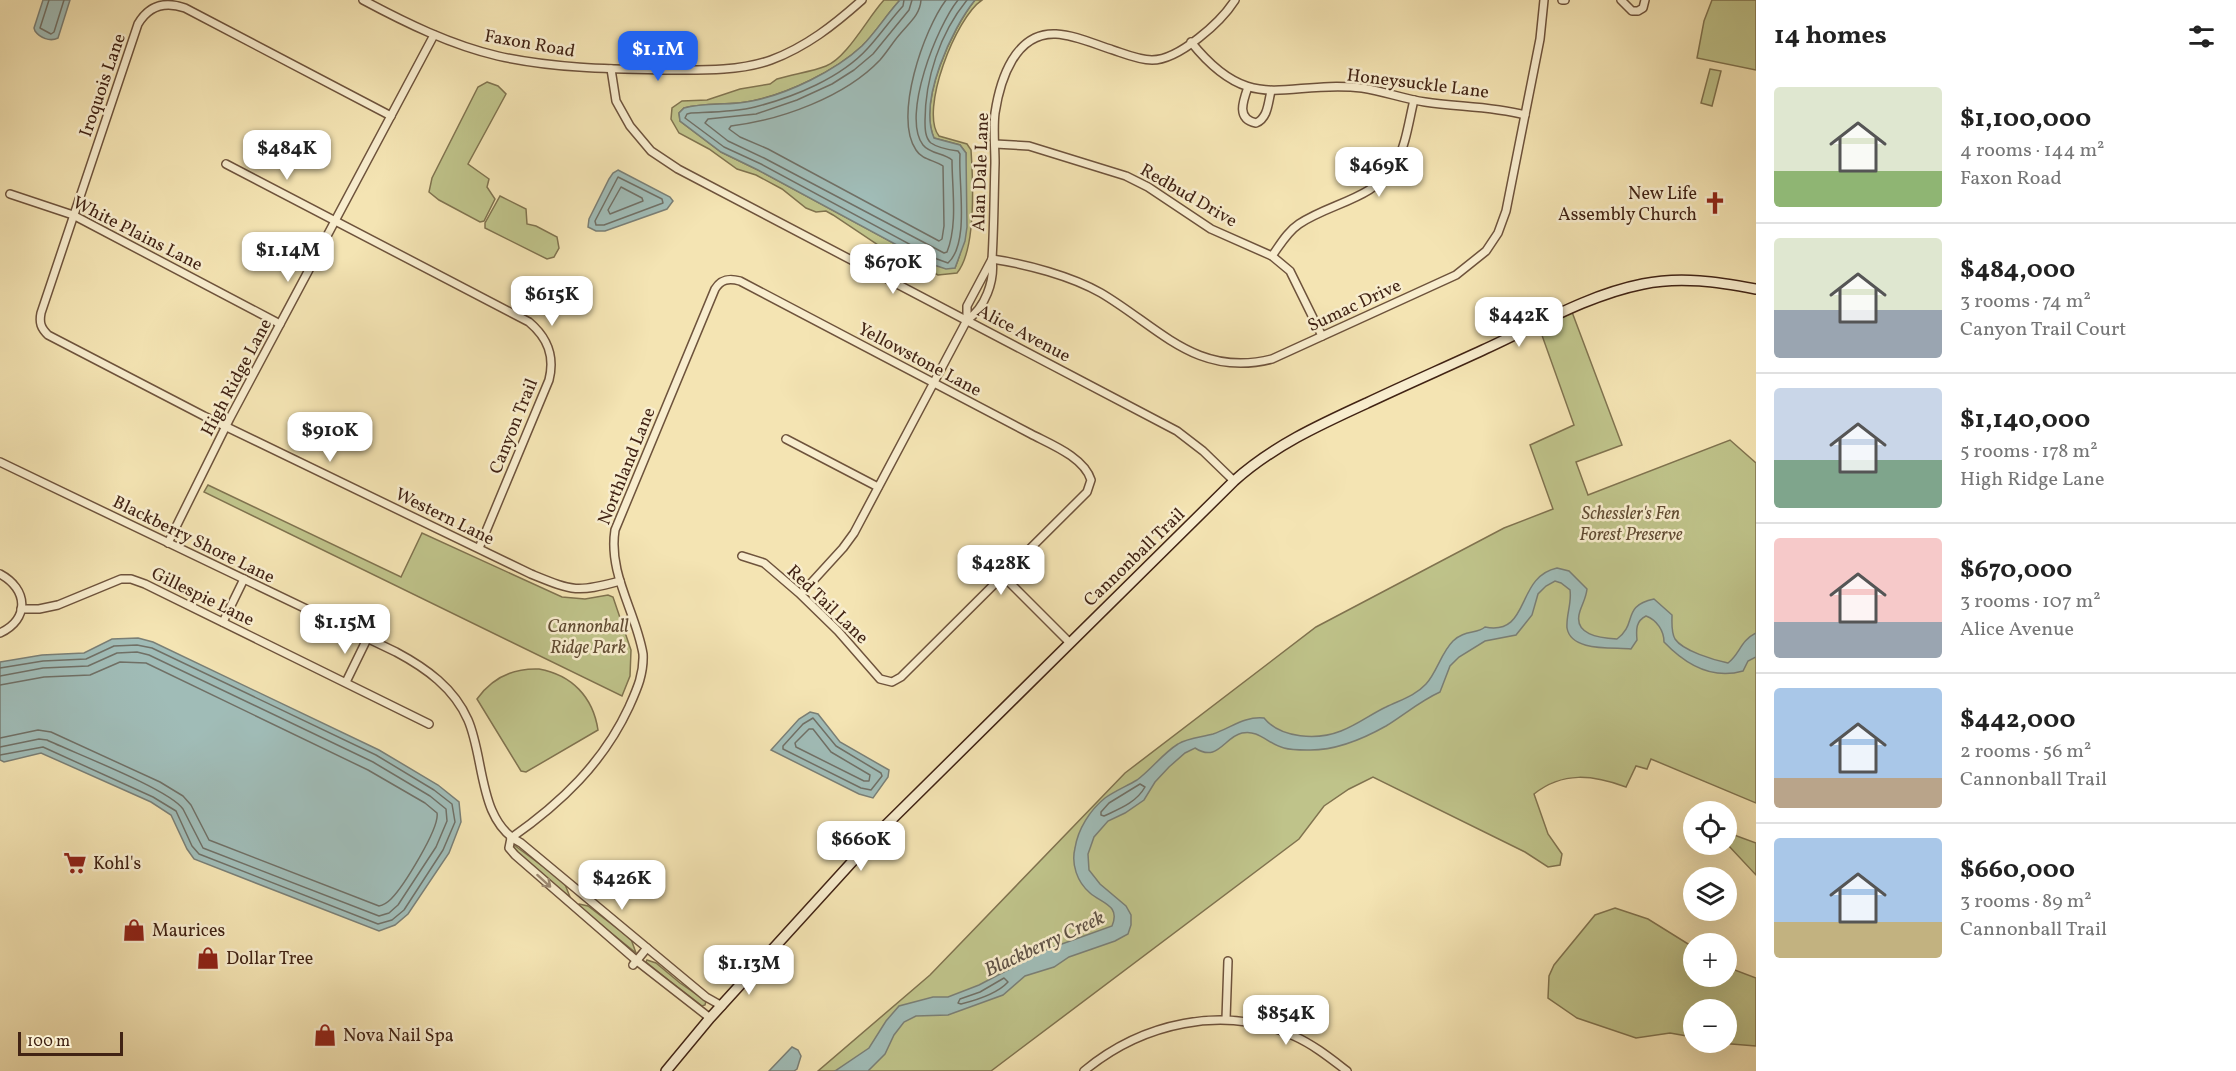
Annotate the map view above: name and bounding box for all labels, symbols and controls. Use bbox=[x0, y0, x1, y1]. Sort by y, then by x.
text: 14 homes bbox=[1774, 18, 1887, 54]
icon: filters bbox=[2185, 20, 2218, 53]
street label: Faxon Road bbox=[482, 24, 577, 65]
street label: Iroquois Lane bbox=[74, 30, 133, 141]
pin: $1.1M bbox=[616, 31, 700, 82]
text: $1.1M bbox=[632, 36, 684, 64]
street label: Honeysuckle Lane bbox=[1345, 63, 1490, 106]
text: $1,100,000 bbox=[1960, 101, 2091, 137]
icon: home bbox=[1822, 111, 1894, 183]
street label: Alan Dale Lane bbox=[967, 112, 996, 232]
pin: $484K bbox=[245, 130, 329, 181]
text: $484K bbox=[257, 135, 317, 163]
text: 4 rooms · 144 m² bbox=[1960, 137, 2105, 165]
pin: $469K bbox=[1337, 147, 1421, 198]
text: $469K bbox=[1349, 152, 1409, 180]
street label: Redbud Drive bbox=[1135, 158, 1241, 234]
text: Faxon Road bbox=[1960, 165, 2062, 193]
place label: New Life Assembly Church bbox=[1558, 182, 1697, 228]
church icon: New Life Assembly Church bbox=[1702, 190, 1728, 216]
street label: White Plains Lane bbox=[68, 191, 207, 278]
pin: $1.14M bbox=[239, 232, 337, 283]
text: $1.14M bbox=[256, 237, 320, 265]
pin: $670K bbox=[851, 244, 935, 295]
text: $670K bbox=[864, 249, 922, 277]
text: $484,000 bbox=[1960, 252, 2075, 288]
icon: home bbox=[1822, 262, 1894, 334]
street label: Sumac Drive bbox=[1304, 274, 1406, 339]
pin: $615K bbox=[510, 276, 594, 327]
text: $615K bbox=[525, 281, 579, 309]
text: 3 rooms · 74 m² bbox=[1960, 288, 2091, 316]
pin: $442K bbox=[1477, 297, 1561, 348]
street label: Alice Avenue bbox=[972, 299, 1074, 369]
text: $442K bbox=[1489, 302, 1549, 330]
street label: High Ridge Lane bbox=[196, 314, 279, 441]
text: Canyon Trail Court bbox=[1960, 316, 2126, 344]
street label: Yellowstone Lane bbox=[853, 317, 986, 404]
street label: Canyon Trail bbox=[484, 375, 545, 478]
text: $1,140,000 bbox=[1960, 402, 2090, 438]
street label: Northland Lane bbox=[592, 404, 662, 529]
pin: $910K bbox=[288, 412, 372, 463]
icon: home bbox=[1822, 412, 1894, 484]
text: $910K bbox=[301, 417, 359, 445]
text: 5 rooms · 178 m² bbox=[1960, 438, 2098, 466]
text: High Ridge Lane bbox=[1960, 466, 2104, 494]
street label: Western Lane bbox=[390, 482, 498, 552]
street label: Blackberry Shore Lane bbox=[108, 490, 279, 590]
park label: Schessler's Fen Forest Preserve bbox=[1579, 502, 1683, 548]
street label: Cannonball Trail bbox=[1079, 503, 1191, 613]
pin: $428K bbox=[959, 545, 1043, 596]
text: $428K bbox=[971, 550, 1031, 578]
text: $670,000 bbox=[1960, 552, 2072, 588]
street label: Red Tail Lane bbox=[781, 560, 873, 650]
street label: Gillespie Lane bbox=[147, 562, 258, 633]
icon: home bbox=[1822, 562, 1894, 634]
text: 3 rooms · 107 m² bbox=[1960, 588, 2101, 616]
pin: $1.15M bbox=[296, 604, 394, 655]
text: $1.15M bbox=[314, 609, 376, 637]
park label: Cannonball Ridge Park bbox=[547, 615, 629, 661]
text: Alice Avenue bbox=[1960, 616, 2074, 644]
text: $442,000 bbox=[1960, 702, 2076, 738]
icon: home bbox=[1822, 712, 1894, 784]
text: 2 rooms · 56 m² bbox=[1960, 738, 2091, 766]
text: Cannonball Trail bbox=[1960, 766, 2107, 794]
map controls bbox=[1683, 801, 1737, 1053]
button: locate bbox=[1683, 801, 1737, 855]
pin: $660K bbox=[819, 821, 903, 872]
text: $660K bbox=[831, 826, 891, 854]
supermarket icon: Kohl's bbox=[62, 850, 88, 876]
place label: Kohl's bbox=[93, 852, 141, 877]
text: $660,000 bbox=[1960, 852, 2075, 888]
pin: $426K bbox=[580, 860, 664, 911]
icon: home bbox=[1822, 862, 1894, 934]
text: $426K bbox=[592, 865, 652, 893]
button: layers bbox=[1683, 867, 1737, 921]
one-way arrow bbox=[536, 874, 551, 888]
text: 3 rooms · 89 m² bbox=[1960, 888, 2092, 916]
water label: Blackberry Creek bbox=[980, 905, 1110, 985]
text: Cannonball Trail bbox=[1960, 916, 2107, 944]
shop icon: Maurices bbox=[121, 917, 147, 943]
place label: Maurices bbox=[152, 919, 225, 944]
button: + bbox=[1683, 933, 1737, 987]
shop icon: Dollar Tree bbox=[195, 945, 221, 971]
pin: $1.13M bbox=[700, 945, 798, 996]
place label: Dollar Tree bbox=[226, 947, 313, 972]
text: $1.13M bbox=[718, 950, 780, 978]
pin: $854K bbox=[1244, 995, 1328, 1046]
button: − bbox=[1683, 999, 1737, 1053]
text: $854K bbox=[1257, 1000, 1315, 1028]
shop icon: Nova Nail Spa bbox=[312, 1022, 338, 1048]
place label: Nova Nail Spa bbox=[343, 1024, 454, 1049]
scale bar bbox=[18, 1029, 123, 1056]
text: 100 m bbox=[27, 1031, 70, 1053]

